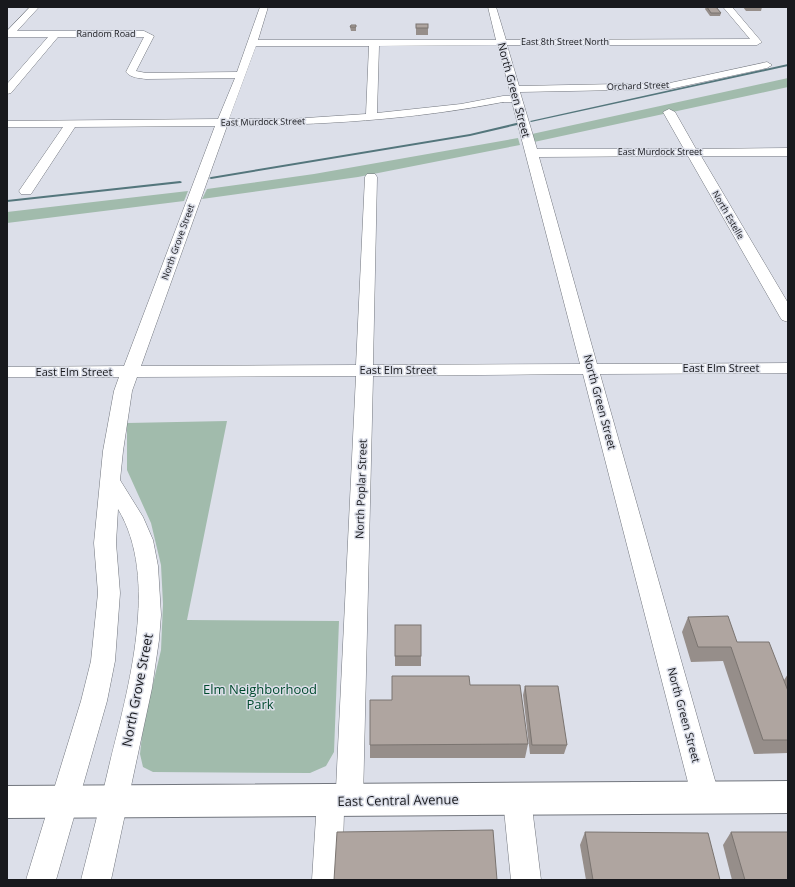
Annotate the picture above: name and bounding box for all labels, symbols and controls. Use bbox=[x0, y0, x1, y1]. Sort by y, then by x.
street label: Random Road bbox=[76, 27, 136, 40]
street label: East 8th Street North bbox=[521, 35, 609, 48]
street label: North Green Street bbox=[495, 41, 534, 139]
street label: Orchard Street bbox=[607, 78, 669, 93]
street label: East Murdock Street bbox=[221, 114, 305, 129]
street label: East Murdock Street bbox=[618, 145, 702, 158]
street label: North Estelle bbox=[709, 188, 748, 241]
street label: North Grove Street bbox=[158, 202, 197, 281]
street label: North Green Street bbox=[581, 353, 620, 451]
street label: East Elm Street bbox=[683, 360, 760, 375]
street label: East Elm Street bbox=[360, 362, 437, 377]
street label: East Elm Street bbox=[36, 364, 113, 379]
street label: North Poplar Street bbox=[351, 439, 370, 539]
street label: North Grove Street bbox=[117, 631, 157, 748]
street label: North Green Street bbox=[665, 666, 704, 764]
park label: Elm Neighborhood Park bbox=[203, 680, 317, 713]
street label: East Central Avenue bbox=[337, 790, 459, 810]

